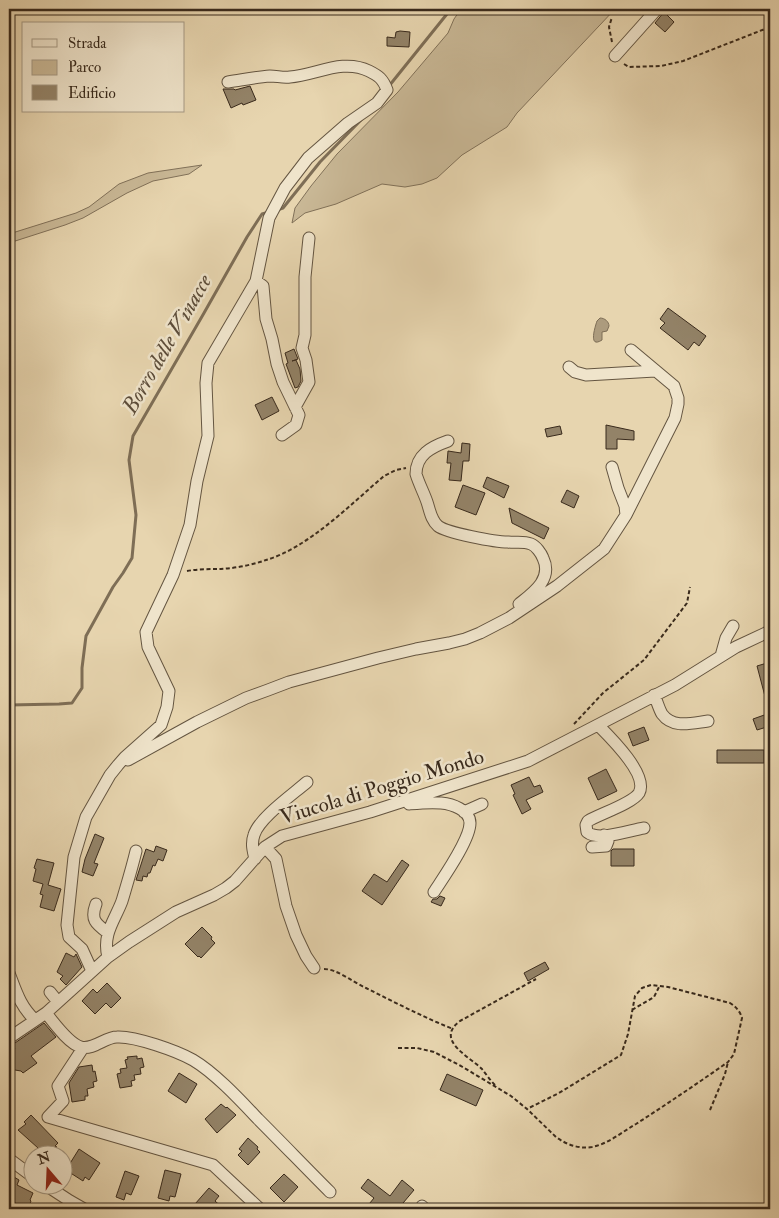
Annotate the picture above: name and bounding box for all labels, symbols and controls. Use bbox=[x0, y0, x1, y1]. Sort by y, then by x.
legend bbox=[22, 22, 185, 112]
text: Strada bbox=[68, 34, 107, 53]
text: Parco bbox=[68, 58, 101, 77]
text: Edificio bbox=[68, 84, 116, 103]
water label: Borro delle Vinacce bbox=[115, 269, 219, 420]
street label: Viucola di Poggio Mondo bbox=[277, 743, 487, 831]
north arrow bbox=[22, 1146, 72, 1196]
text: N bbox=[34, 1148, 53, 1169]

